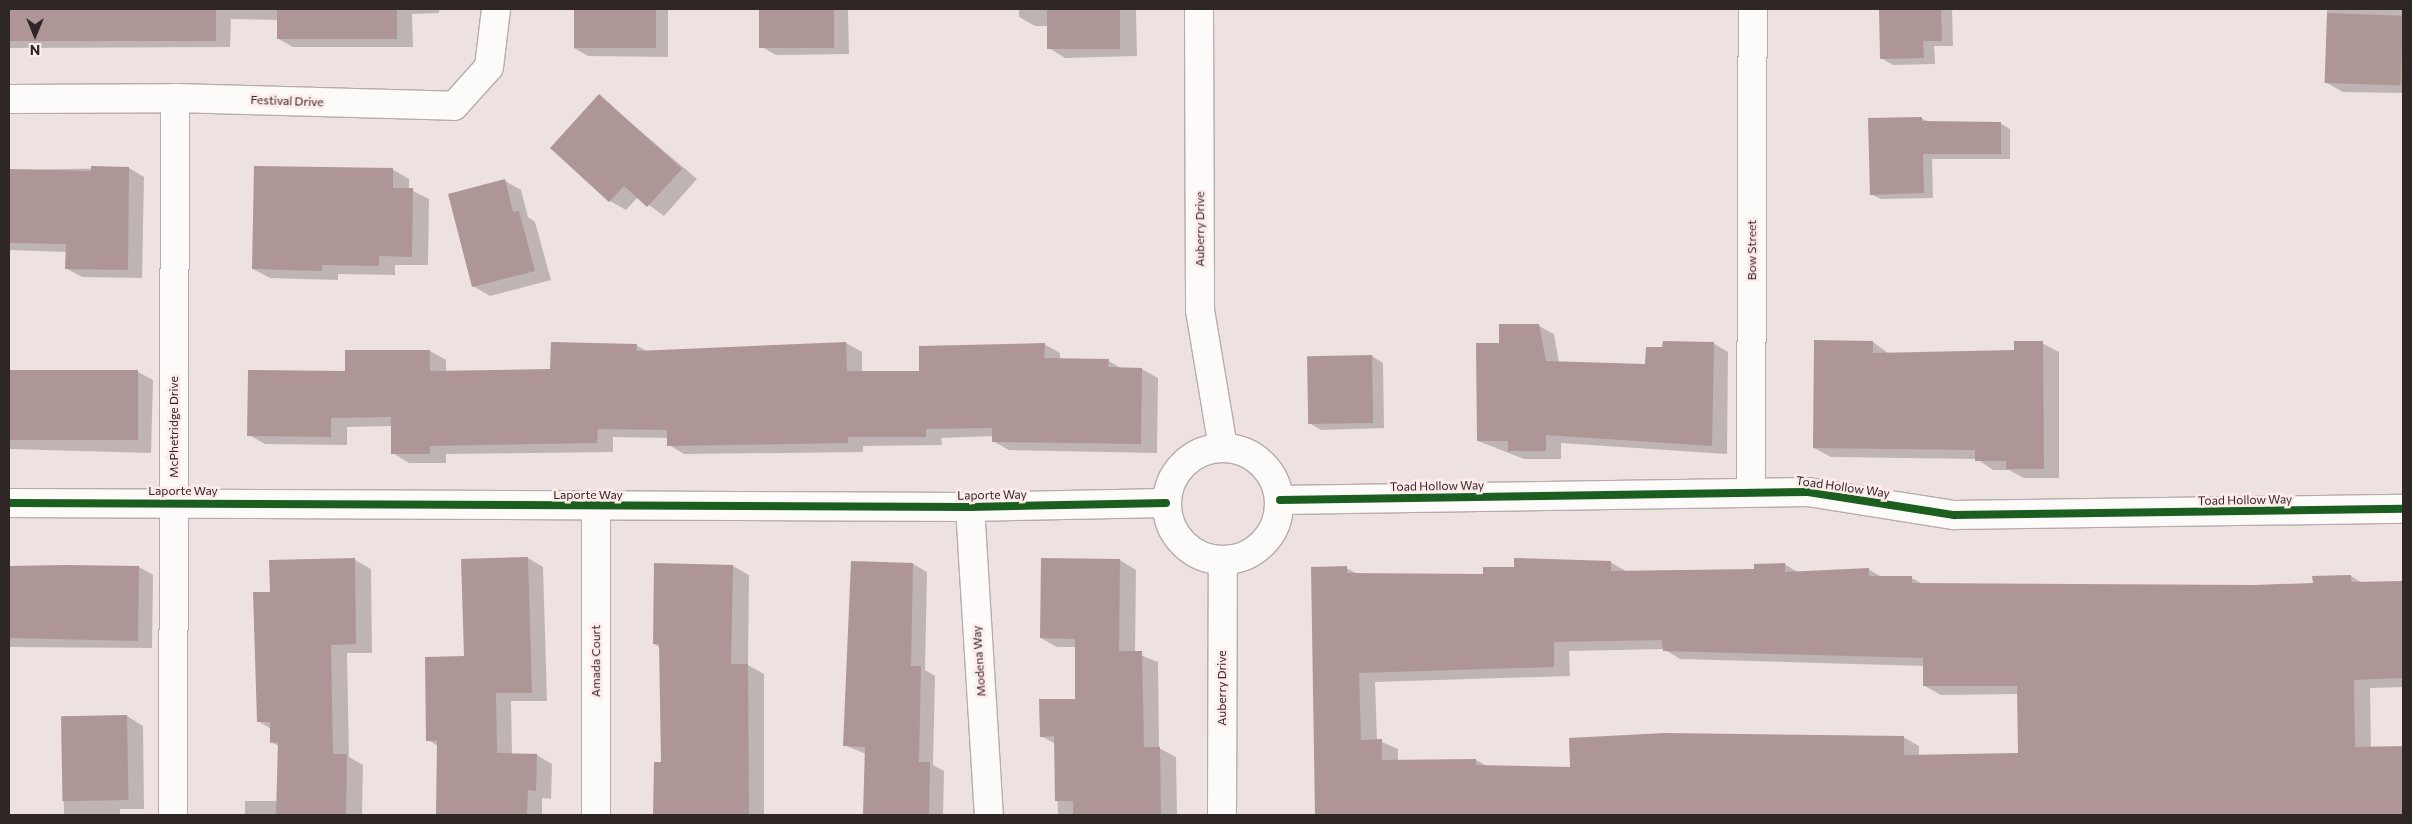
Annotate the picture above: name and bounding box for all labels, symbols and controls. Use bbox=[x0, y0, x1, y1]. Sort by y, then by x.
north arrow bbox=[10, 10, 60, 60]
text: N bbox=[30, 42, 40, 59]
street label: Festival Drive bbox=[250, 93, 324, 109]
street label: Auberry Drive bbox=[1193, 191, 1207, 267]
street label: Bow Street bbox=[1745, 220, 1759, 280]
street label: McPhetridge Drive bbox=[167, 376, 181, 478]
street label: Toad Hollow Way bbox=[1795, 473, 1891, 501]
street label: Toad Hollow Way bbox=[1390, 478, 1484, 494]
street label: Laporte Way bbox=[148, 484, 218, 498]
street label: Laporte Way bbox=[957, 487, 1027, 503]
street label: Laporte Way bbox=[553, 488, 623, 502]
street label: Toad Hollow Way bbox=[2198, 492, 2292, 508]
street label: Amada Court bbox=[589, 625, 603, 697]
street label: Modena Way bbox=[969, 625, 989, 697]
street label: Auberry Drive bbox=[1215, 650, 1229, 726]

